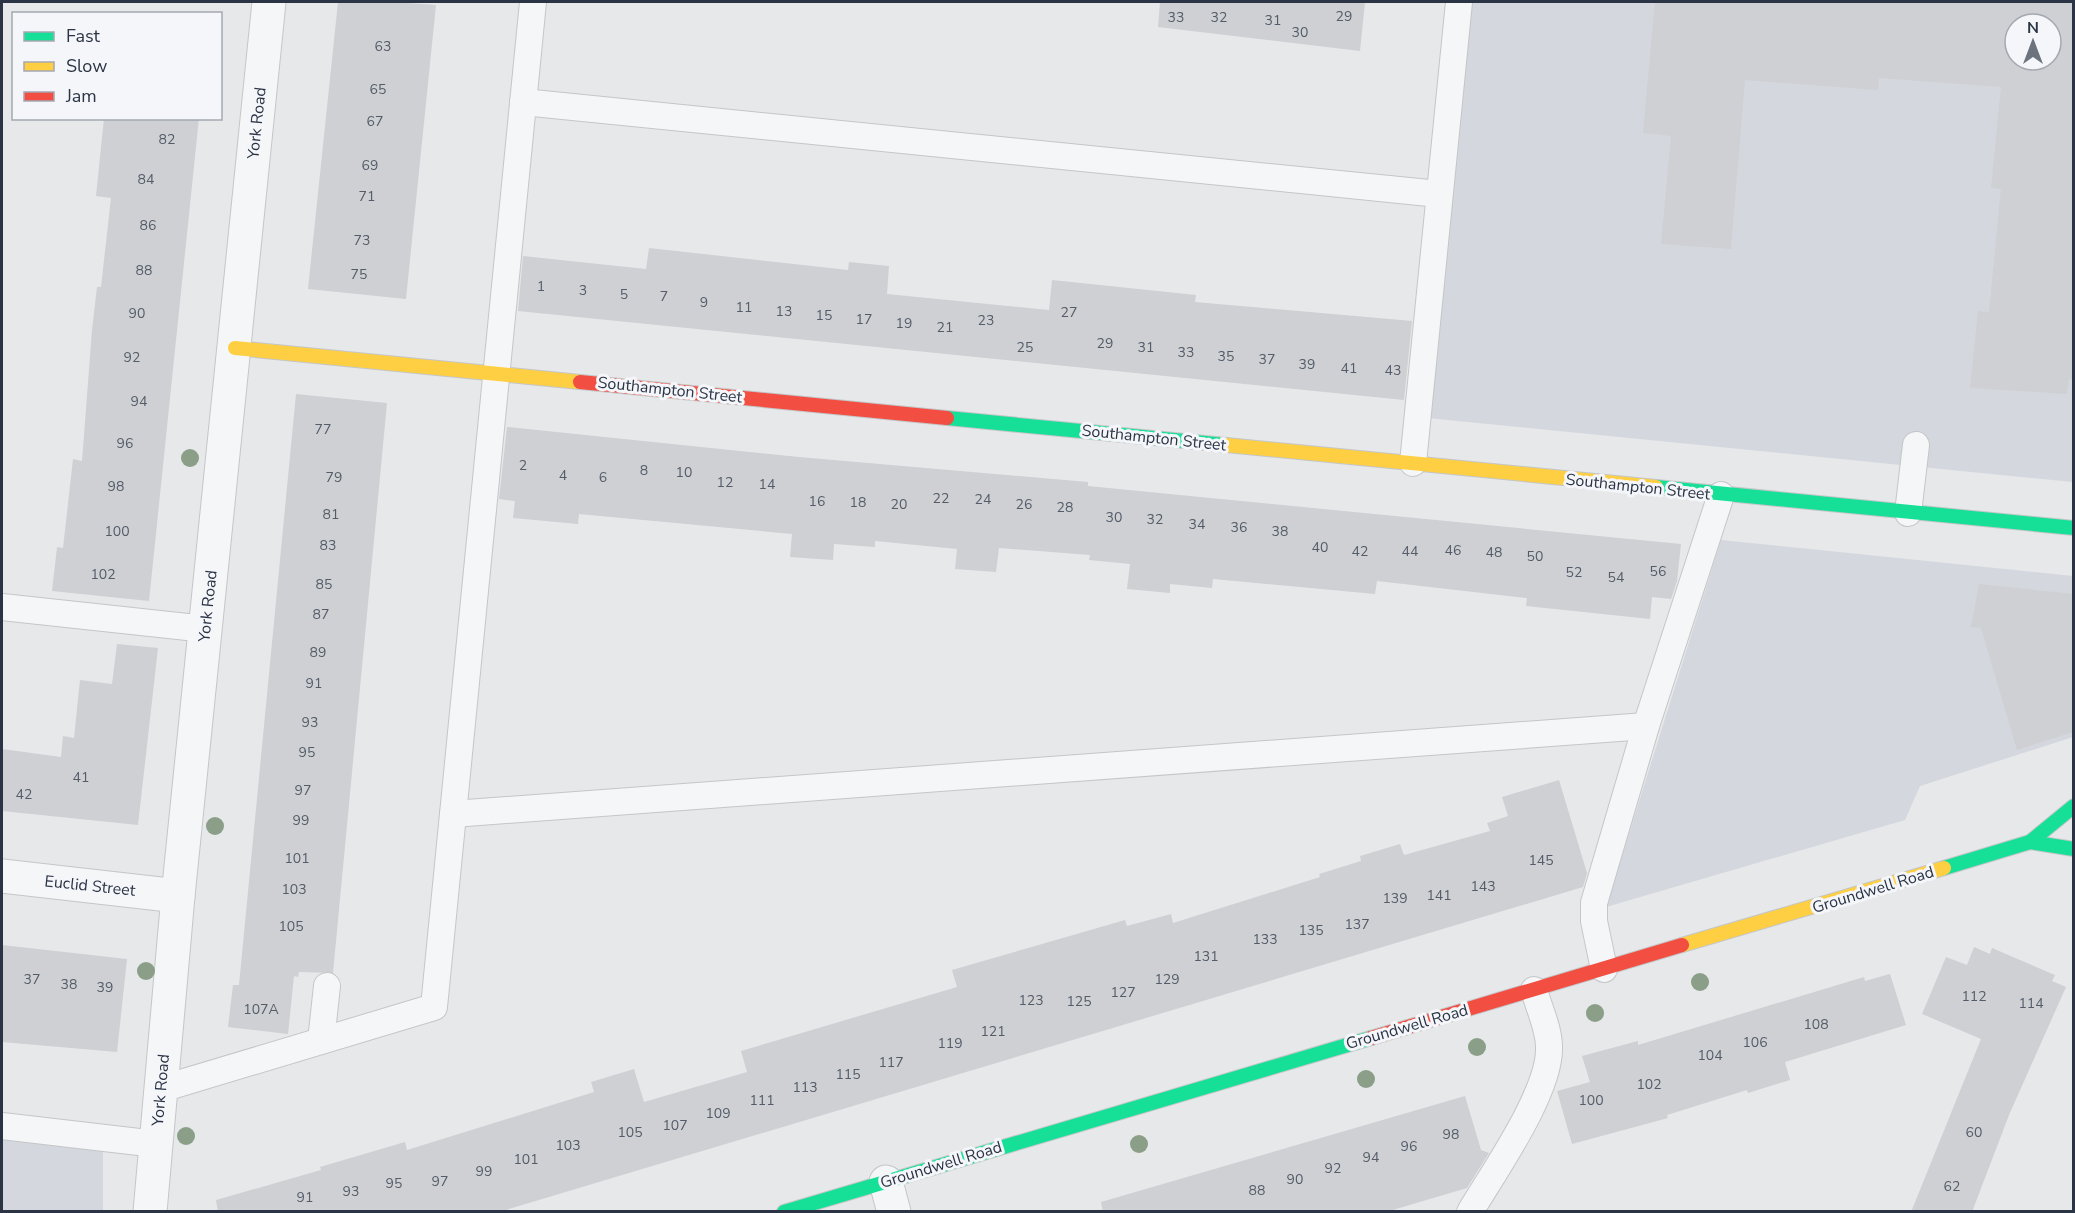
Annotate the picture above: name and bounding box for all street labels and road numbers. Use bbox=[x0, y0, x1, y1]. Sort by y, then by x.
street label: York Road bbox=[242, 86, 272, 161]
street label: Southampton Street bbox=[597, 371, 744, 409]
street label: Southampton Street bbox=[1081, 419, 1228, 457]
street label: Southampton Street bbox=[1565, 468, 1712, 506]
street label: York Road bbox=[193, 569, 223, 644]
street label: Groundwell Road bbox=[1809, 861, 1937, 919]
street label: Euclid Street bbox=[43, 870, 137, 902]
street label: Groundwell Road bbox=[1343, 999, 1471, 1055]
street label: York Road bbox=[147, 1053, 175, 1128]
street label: Groundwell Road bbox=[877, 1136, 1005, 1194]

